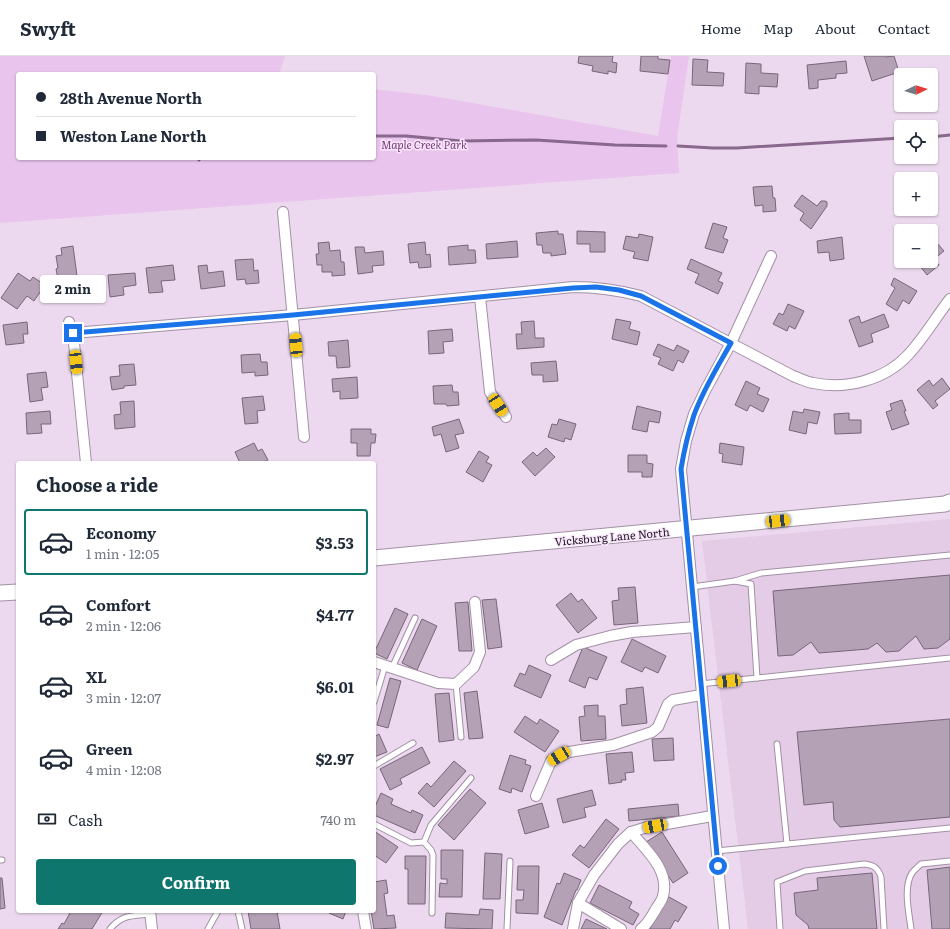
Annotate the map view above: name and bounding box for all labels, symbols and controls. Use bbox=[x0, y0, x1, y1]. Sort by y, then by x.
text: Swyft bbox=[20, 14, 76, 42]
text: Home bbox=[701, 18, 741, 38]
text: Map bbox=[763, 18, 793, 38]
text: About bbox=[815, 18, 856, 38]
text: Contact bbox=[878, 18, 930, 38]
north arrow bbox=[894, 68, 938, 112]
map controls bbox=[894, 68, 938, 268]
text: 28th Avenue North bbox=[60, 86, 202, 109]
button: locate bbox=[894, 120, 938, 164]
text: Weston Lane North bbox=[60, 124, 207, 147]
park label: Maple Creek Park bbox=[381, 136, 467, 152]
button: + bbox=[894, 172, 938, 216]
button: − bbox=[894, 224, 938, 268]
callout: 2 min bbox=[40, 275, 106, 303]
text: 2 min bbox=[55, 279, 91, 298]
route end bbox=[64, 324, 82, 342]
car bbox=[289, 333, 303, 357]
car bbox=[69, 349, 83, 375]
car bbox=[486, 392, 510, 418]
text: Choose a ride bbox=[36, 471, 158, 498]
car bbox=[765, 514, 791, 528]
text: Economy bbox=[86, 521, 156, 544]
street label: Vicksburg Lane North bbox=[554, 523, 670, 549]
icon: car bbox=[38, 524, 74, 560]
text: $3.53 bbox=[315, 531, 354, 554]
text: 1 min · 12:05 bbox=[86, 544, 159, 563]
text: Comfort bbox=[86, 593, 151, 616]
icon: car bbox=[38, 596, 74, 632]
text: $4.77 bbox=[316, 603, 354, 626]
text: 2 min · 12:06 bbox=[86, 616, 161, 635]
text: XL bbox=[86, 665, 107, 688]
icon: car bbox=[38, 668, 74, 704]
car bbox=[716, 674, 742, 688]
text: $6.01 bbox=[316, 675, 354, 698]
text: 3 min · 12:07 bbox=[86, 688, 161, 707]
text: Green bbox=[86, 737, 133, 760]
icon: car bbox=[38, 740, 74, 776]
car bbox=[546, 745, 572, 767]
text: $2.97 bbox=[315, 747, 354, 770]
text: 4 min · 12:08 bbox=[86, 760, 162, 779]
icon: cash bbox=[36, 808, 58, 830]
text: Cash bbox=[68, 808, 103, 831]
text: 740 m bbox=[320, 810, 356, 829]
car bbox=[642, 818, 668, 834]
route start bbox=[709, 857, 727, 875]
button: Confirm bbox=[36, 859, 356, 905]

